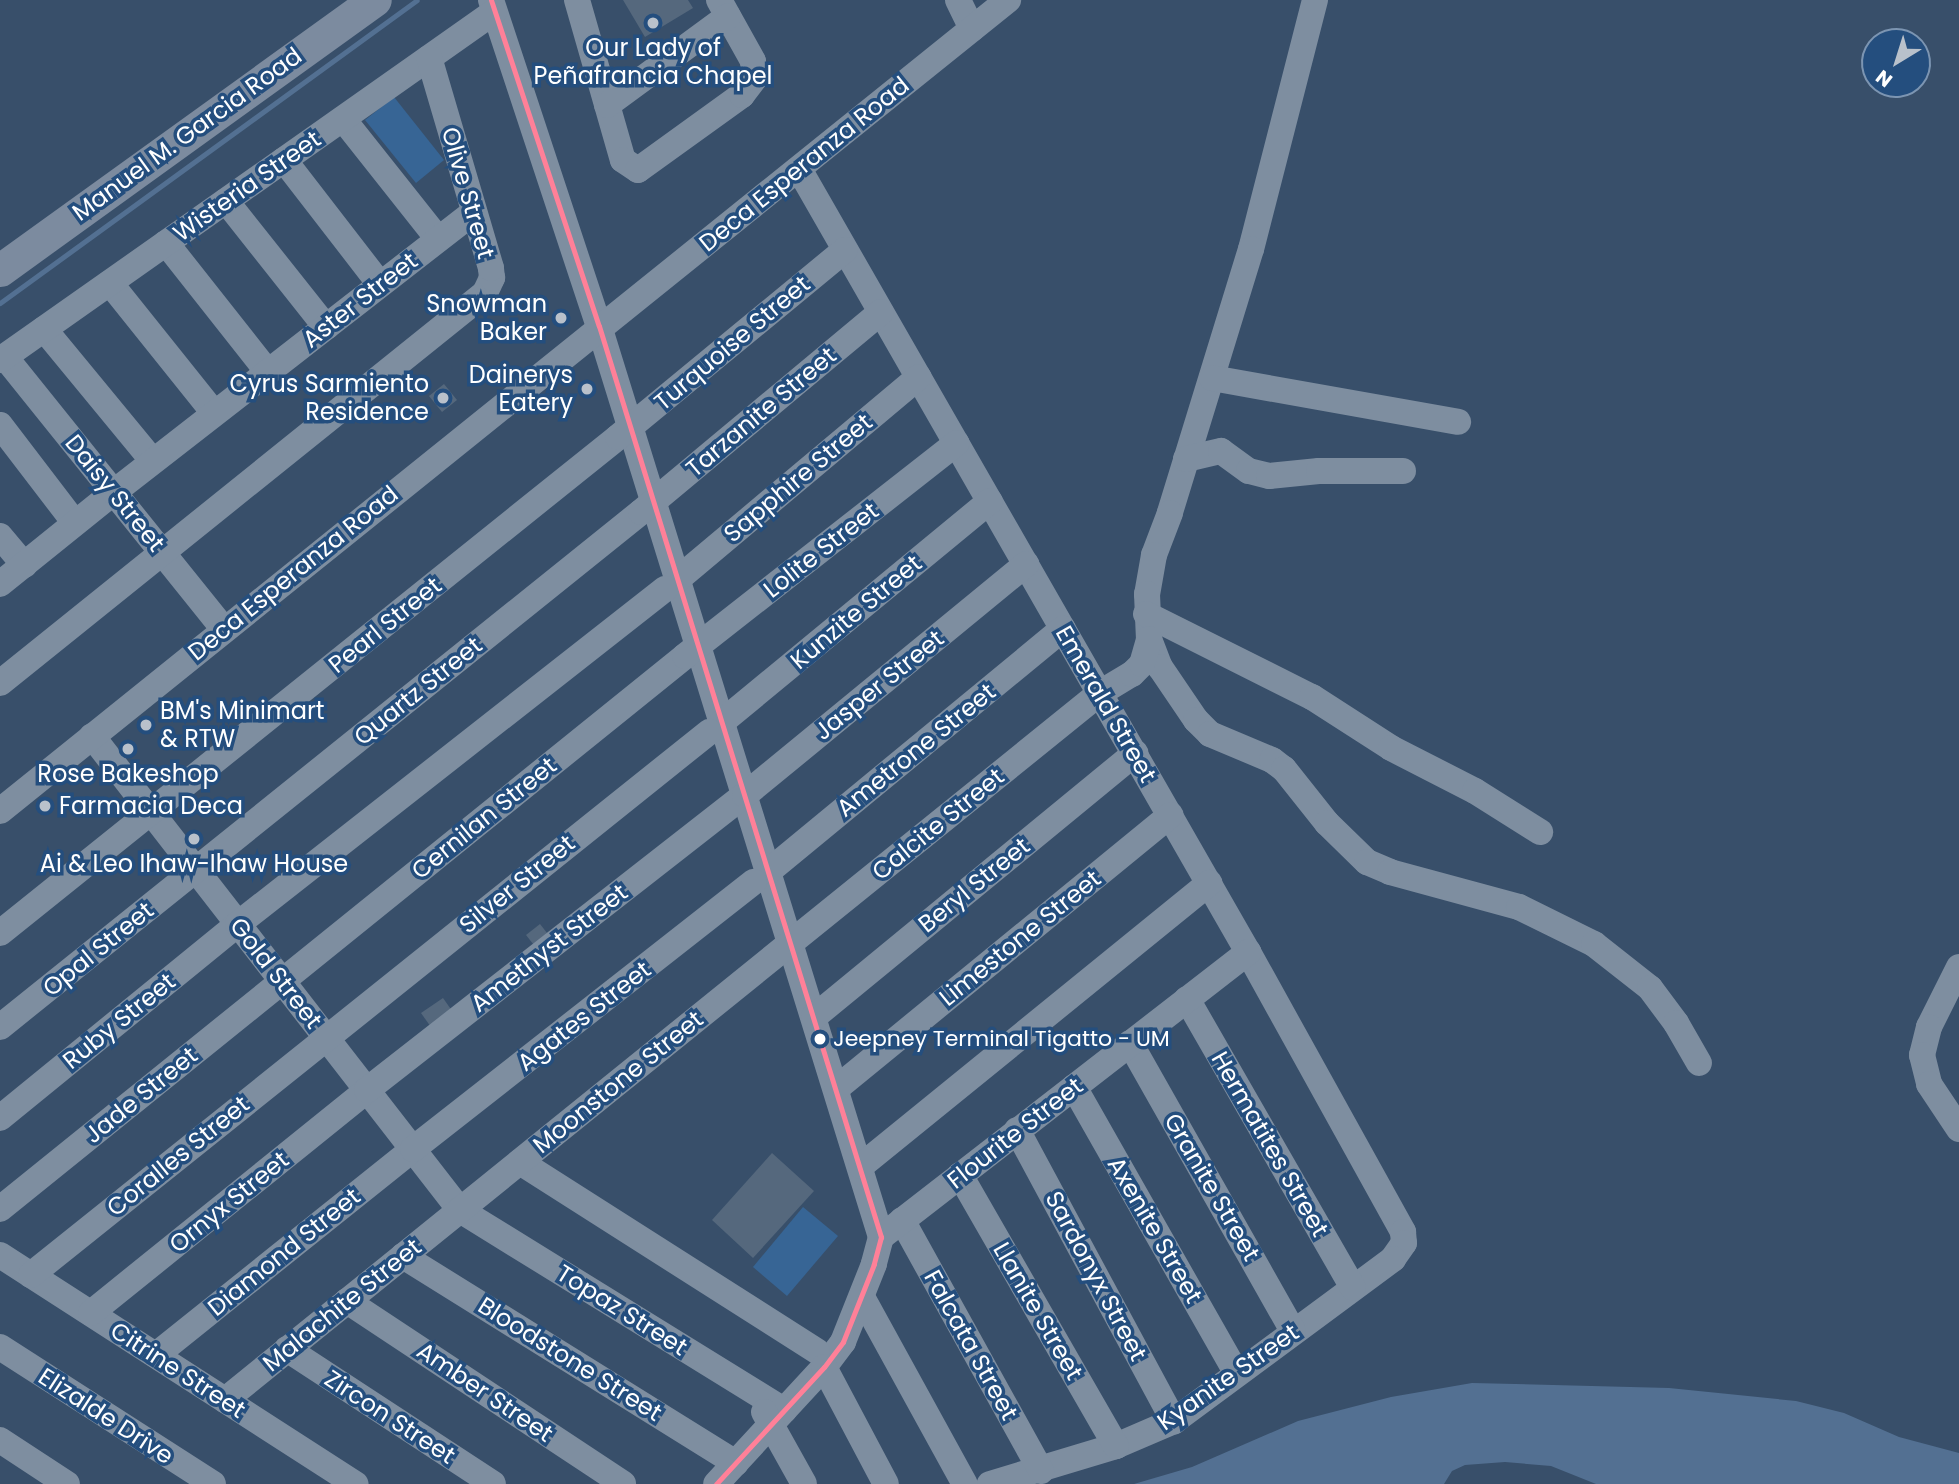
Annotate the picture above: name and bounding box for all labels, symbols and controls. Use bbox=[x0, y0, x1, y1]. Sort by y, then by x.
marker: Our Lady of Peñafrancia Chapel bbox=[645, 15, 661, 31]
north arrow bbox=[1861, 28, 1931, 98]
place label: Our Lady of Peñafrancia Chapel bbox=[533, 34, 773, 90]
street label: Manuel M. Garcia Road bbox=[67, 41, 307, 227]
text: N bbox=[1870, 63, 1898, 93]
street label: Deca Esperanza Road bbox=[693, 71, 915, 257]
street label: Olive Street bbox=[435, 124, 501, 262]
street label: Wisteria Street bbox=[168, 125, 326, 247]
street label: Aster Street bbox=[297, 246, 423, 354]
street label: Turquoise Street bbox=[648, 270, 816, 416]
place label: Snowman Baker bbox=[426, 290, 547, 346]
marker: Snowman Baker bbox=[553, 310, 569, 326]
street label: Tarzanite Street bbox=[680, 341, 842, 483]
place label: Dainerys Eatery bbox=[469, 361, 573, 417]
place label: Cyrus Sarmiento Residence bbox=[229, 370, 429, 426]
marker: Dainerys Eatery bbox=[579, 381, 595, 397]
marker: Cyrus Sarmiento Residence bbox=[435, 390, 451, 406]
street label: Sapphire Street bbox=[718, 408, 878, 548]
street label: Daisy Street bbox=[59, 429, 171, 557]
street label: Deca Esperanza Road bbox=[182, 480, 404, 666]
street label: Lolite Street bbox=[758, 496, 884, 604]
street label: Kunzite Street bbox=[785, 549, 927, 675]
street label: Pearl Street bbox=[323, 571, 447, 679]
street label: Emerald Street bbox=[1050, 621, 1162, 787]
street label: Jasper Street bbox=[808, 624, 950, 746]
street label: Quartz Street bbox=[348, 631, 488, 751]
street label: Ametrone Street bbox=[831, 677, 1001, 823]
place label: BM's Minimart & RTW bbox=[160, 697, 325, 753]
marker: BM's Minimart & RTW bbox=[138, 717, 154, 733]
marker: Rose Bakeshop bbox=[120, 741, 136, 757]
street label: Cernilan Street bbox=[406, 751, 562, 885]
place label: Rose Bakeshop bbox=[37, 760, 219, 788]
street label: Calcite Street bbox=[866, 762, 1010, 886]
place label: Farmacia Deca bbox=[59, 792, 243, 820]
marker: Farmacia Deca bbox=[37, 798, 53, 814]
street label: Silver Street bbox=[454, 829, 580, 939]
marker: Ai & Leo Ihaw-Ihaw House bbox=[186, 831, 202, 847]
street label: Beryl Street bbox=[913, 831, 1035, 939]
place label: Ai & Leo Ihaw-Ihaw House bbox=[40, 850, 348, 878]
street label: Limestone Street bbox=[933, 864, 1107, 1012]
street label: Amethyst Street bbox=[465, 878, 633, 1018]
street label: Opal Street bbox=[37, 896, 159, 1002]
street label: Gold Street bbox=[224, 912, 328, 1034]
street label: Agates Street bbox=[512, 955, 656, 1077]
street label: Ruby Street bbox=[57, 967, 181, 1075]
street label: Moonstone Street bbox=[527, 1005, 709, 1159]
place label: Jeepney Terminal Tigatto - UM bbox=[833, 1026, 1170, 1052]
marker: Jeepney Terminal Tigatto - UM bbox=[813, 1032, 827, 1046]
street label: Jade Street bbox=[79, 1041, 203, 1149]
street label: Hermatites Street bbox=[1205, 1046, 1335, 1242]
street label: Flourite Street bbox=[942, 1071, 1088, 1195]
street label: Coralles Street bbox=[101, 1090, 255, 1222]
street label: Granite Street bbox=[1158, 1108, 1266, 1266]
street label: Ornyx Street bbox=[164, 1145, 294, 1259]
street label: Axenite Street bbox=[1102, 1152, 1208, 1308]
street label: Diamond Street bbox=[202, 1182, 366, 1322]
street label: Sardonyx Street bbox=[1039, 1186, 1153, 1366]
street label: Malachite Street bbox=[257, 1232, 427, 1378]
street label: Llanite Street bbox=[987, 1237, 1089, 1385]
street label: Topaz Street bbox=[551, 1258, 693, 1362]
street label: Falcata Street bbox=[918, 1265, 1024, 1425]
street label: Bloodstone Street bbox=[473, 1291, 667, 1427]
street label: Citrine Street bbox=[105, 1316, 251, 1424]
street label: Kyanite Street bbox=[1152, 1318, 1304, 1436]
street label: Amber Street bbox=[412, 1336, 558, 1448]
street label: Elizalde Drive bbox=[33, 1362, 179, 1470]
street label: Zircon Street bbox=[319, 1364, 461, 1470]

